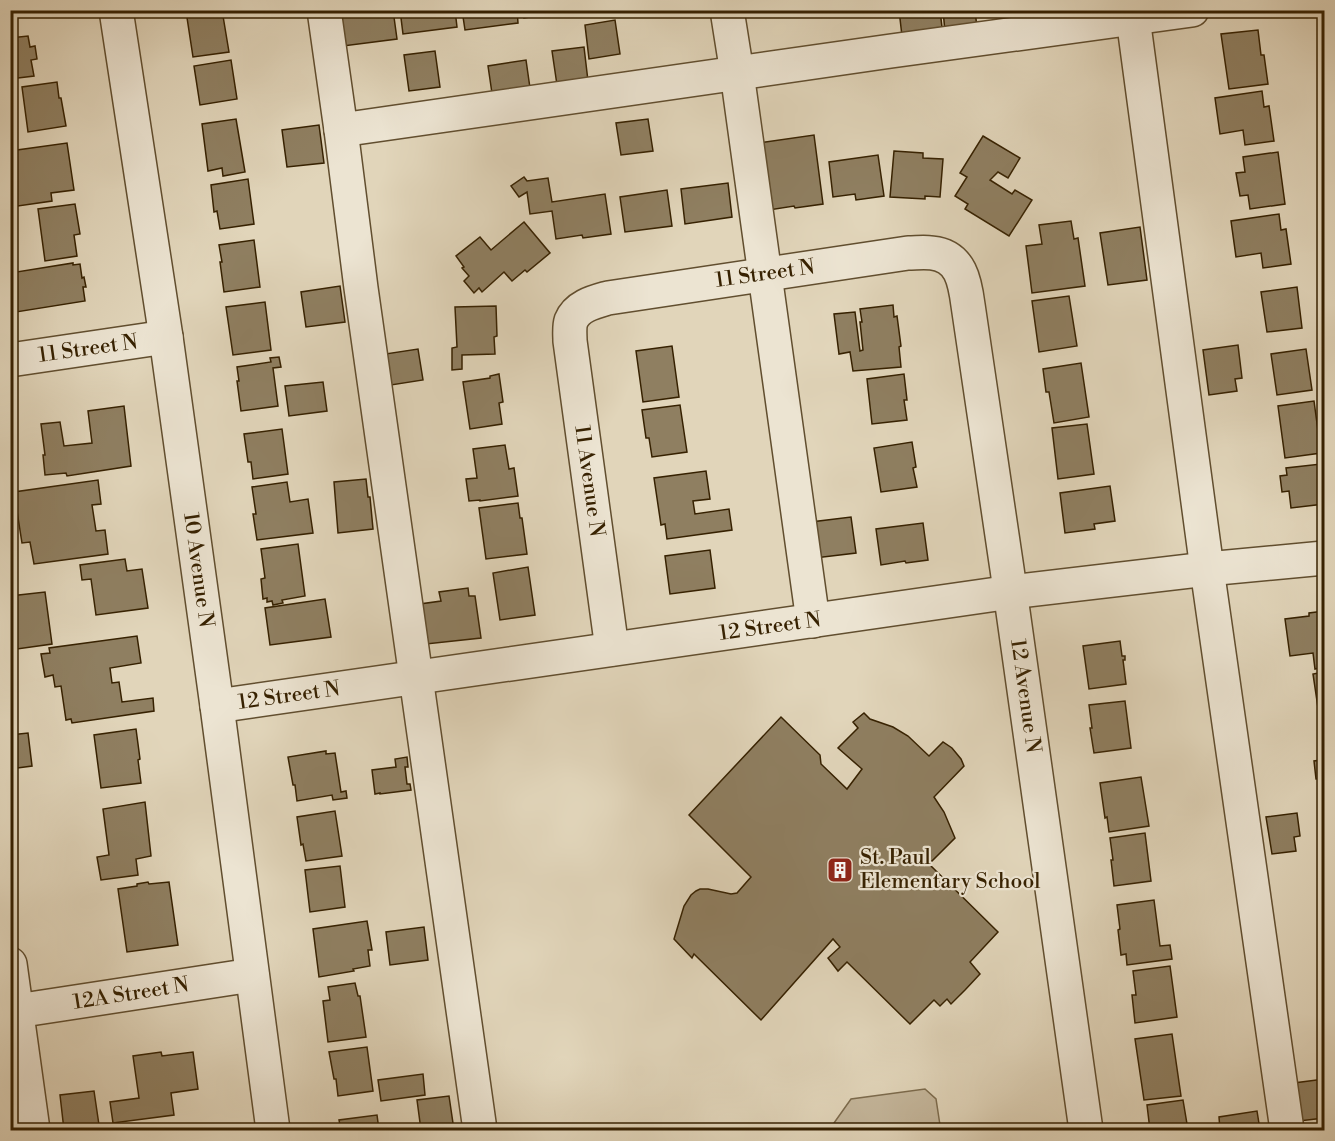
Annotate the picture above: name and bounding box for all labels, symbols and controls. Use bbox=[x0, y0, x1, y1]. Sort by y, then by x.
street label: 11 Street N bbox=[714, 254, 817, 294]
street label: 11 Street N bbox=[37, 329, 140, 369]
street label: 11 Avenue N bbox=[568, 424, 610, 539]
street label: 10 Avenue N bbox=[177, 511, 219, 630]
street label: 12 Street N bbox=[717, 607, 823, 647]
street label: 12 Avenue N bbox=[1004, 637, 1046, 755]
street label: 12 Street N bbox=[236, 676, 342, 716]
place label: St. Paul Elementary School bbox=[860, 845, 1040, 895]
building icon: St. Paul Elementary School bbox=[825, 855, 855, 885]
street label: 12A Street N bbox=[71, 972, 191, 1016]

